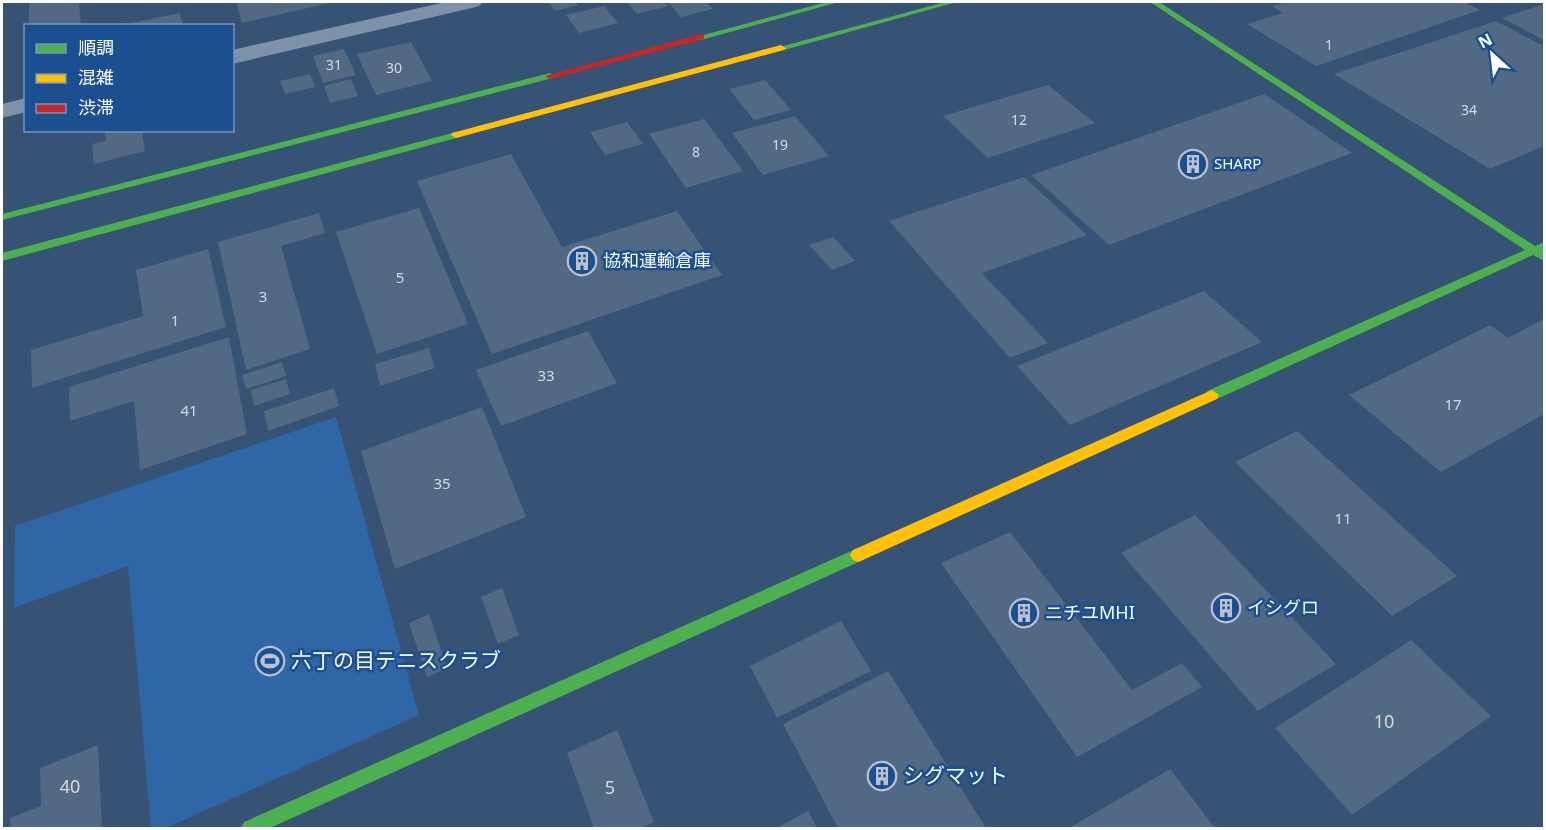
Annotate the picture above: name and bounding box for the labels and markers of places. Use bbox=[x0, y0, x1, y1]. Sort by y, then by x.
building icon: SHARP bbox=[1177, 148, 1209, 180]
place label: SHARP bbox=[1214, 153, 1261, 173]
building icon: 協和運輸倉庫 bbox=[566, 245, 598, 277]
place label: 協和運輸倉庫 bbox=[603, 248, 711, 272]
building icon: イシグロ bbox=[1210, 592, 1242, 624]
place label: イシグロ bbox=[1247, 595, 1319, 619]
building icon: ニチユMHI bbox=[1008, 597, 1040, 629]
place label: ニチユMHI bbox=[1045, 600, 1135, 624]
sports icon: 六丁の目テニスクラブ bbox=[254, 645, 286, 677]
place label: 六丁の目テニスクラブ bbox=[291, 646, 501, 674]
building icon: シグマット bbox=[866, 760, 898, 792]
place label: シグマット bbox=[903, 761, 1008, 789]

